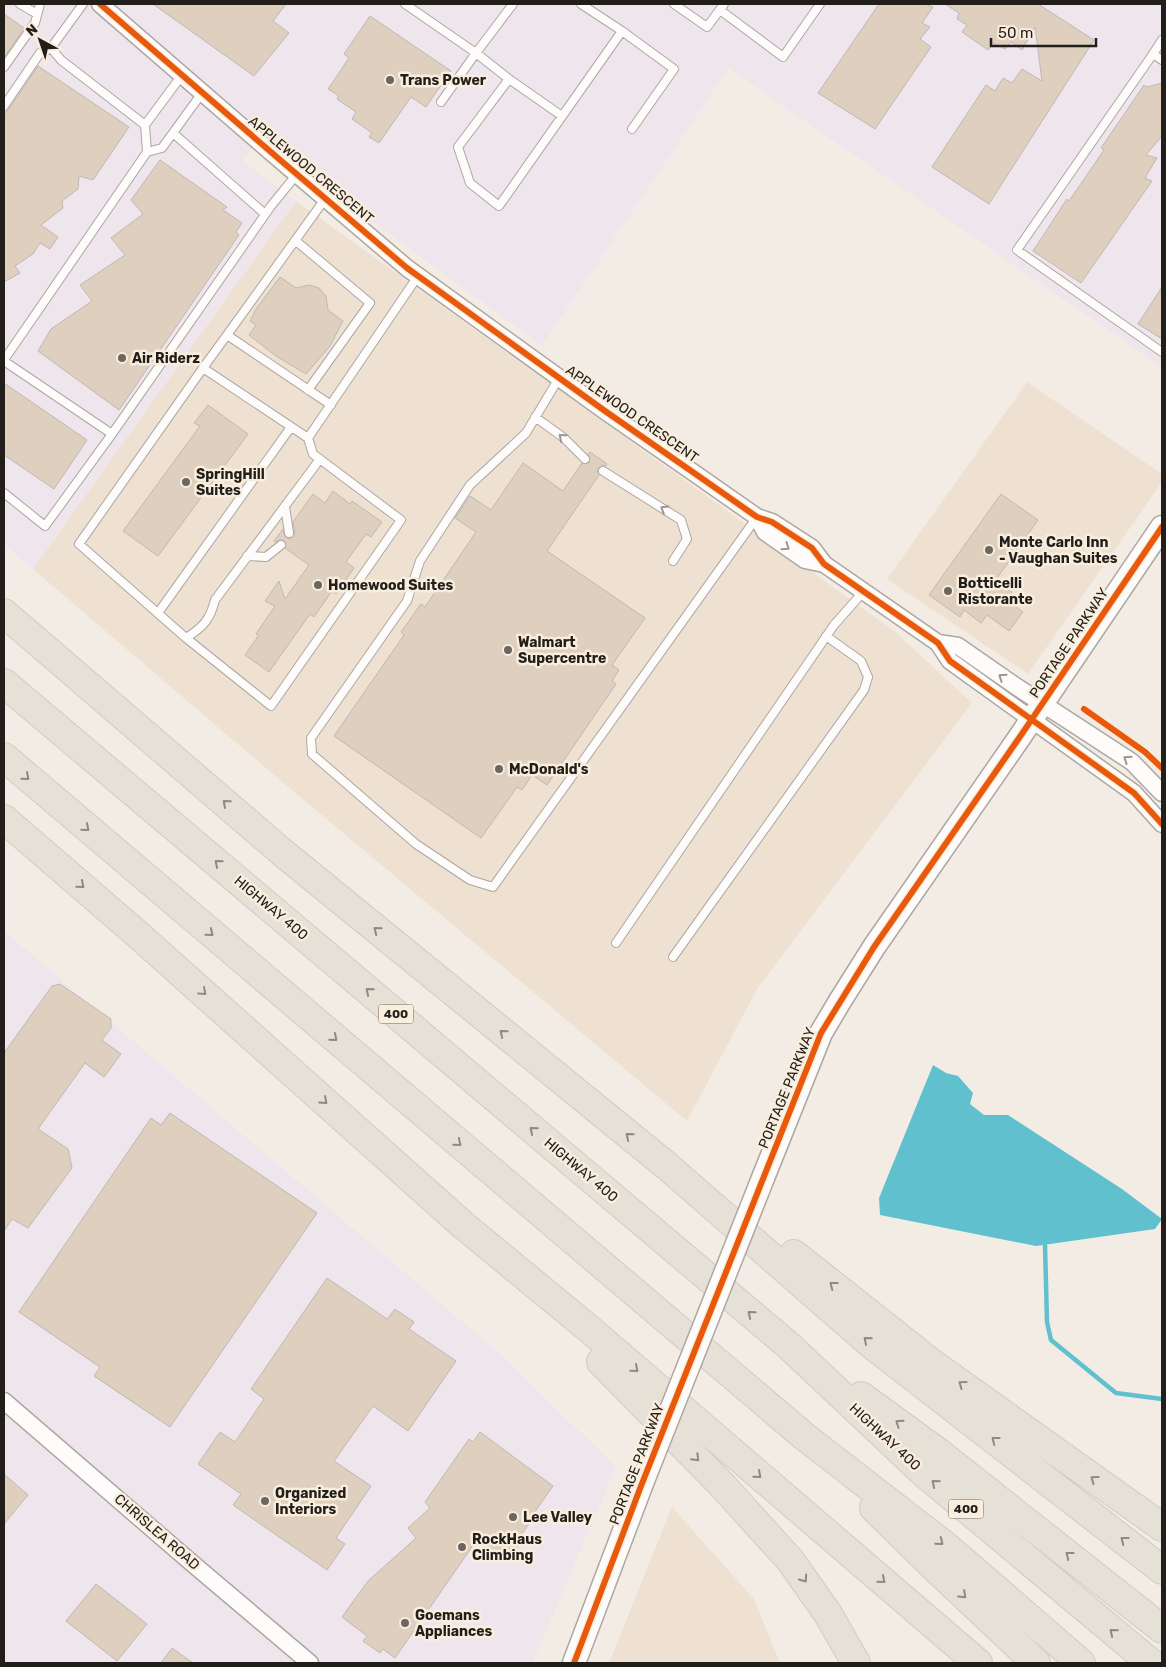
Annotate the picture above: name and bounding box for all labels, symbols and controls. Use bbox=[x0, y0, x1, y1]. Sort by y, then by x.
north arrow bbox=[15, 15, 65, 65]
scale bar bbox=[991, 15, 1096, 47]
text: N bbox=[23, 21, 41, 40]
text: 50 m bbox=[998, 24, 1033, 42]
place label: Trans Power bbox=[400, 72, 487, 89]
marker: Trans Power bbox=[384, 74, 396, 86]
street label: APPLEWOOD CRESCENT bbox=[245, 113, 377, 227]
place label: Air Riderz bbox=[132, 350, 200, 367]
marker: Air Riderz bbox=[116, 352, 128, 364]
street label: APPLEWOOD CRESCENT bbox=[562, 362, 702, 466]
one-way arrow bbox=[558, 433, 567, 442]
place label: SpringHill Suites bbox=[196, 466, 265, 499]
marker: SpringHill Suites bbox=[180, 476, 192, 488]
one-way arrow bbox=[661, 506, 670, 516]
place label: Monte Carlo Inn - Vaughan Suites bbox=[999, 534, 1118, 567]
one-way arrow bbox=[780, 541, 789, 550]
marker: Monte Carlo Inn - Vaughan Suites bbox=[983, 544, 995, 556]
place label: Botticelli Ristorante bbox=[958, 575, 1033, 608]
place label: Homewood Suites bbox=[328, 577, 453, 594]
marker: Homewood Suites bbox=[312, 579, 324, 591]
marker: Botticelli Ristorante bbox=[942, 585, 954, 597]
street label: PORTAGE PARKWAY bbox=[1026, 585, 1112, 701]
place label: Walmart Supercentre bbox=[518, 634, 606, 667]
marker: Walmart Supercentre bbox=[502, 644, 514, 656]
one-way arrow bbox=[998, 674, 1008, 683]
one-way arrow bbox=[1123, 756, 1133, 765]
place label: McDonald's bbox=[509, 761, 589, 778]
marker: McDonald's bbox=[493, 763, 505, 775]
one-way arrow bbox=[21, 771, 30, 780]
one-way arrow bbox=[222, 800, 231, 809]
one-way arrow bbox=[81, 822, 90, 831]
one-way arrow bbox=[215, 861, 224, 869]
street label: HIGHWAY 400 bbox=[231, 872, 311, 944]
one-way arrow bbox=[75, 879, 84, 888]
one-way arrow bbox=[204, 927, 213, 936]
one-way arrow bbox=[374, 927, 383, 936]
one-way arrow bbox=[197, 986, 206, 995]
one-way arrow bbox=[366, 988, 375, 997]
road number: 400 bbox=[378, 1004, 414, 1024]
street label: PORTAGE PARKWAY bbox=[755, 1025, 819, 1151]
one-way arrow bbox=[500, 1030, 509, 1038]
one-way arrow bbox=[328, 1033, 337, 1041]
one-way arrow bbox=[318, 1095, 327, 1104]
one-way arrow bbox=[530, 1126, 539, 1135]
one-way arrow bbox=[626, 1133, 635, 1141]
street label: HIGHWAY 400 bbox=[541, 1134, 621, 1206]
one-way arrow bbox=[452, 1138, 461, 1147]
one-way arrow bbox=[830, 1282, 839, 1290]
one-way arrow bbox=[748, 1311, 757, 1319]
one-way arrow bbox=[864, 1337, 873, 1346]
one-way arrow bbox=[630, 1363, 639, 1372]
one-way arrow bbox=[958, 1381, 967, 1390]
street label: HIGHWAY 400 bbox=[846, 1400, 924, 1474]
street label: PORTAGE PARKWAY bbox=[606, 1401, 668, 1527]
one-way arrow bbox=[896, 1420, 905, 1429]
one-way arrow bbox=[992, 1438, 1001, 1446]
one-way arrow bbox=[690, 1452, 699, 1461]
one-way arrow bbox=[753, 1469, 762, 1478]
one-way arrow bbox=[1090, 1476, 1100, 1485]
one-way arrow bbox=[932, 1480, 941, 1488]
place label: Organized Interiors bbox=[275, 1485, 346, 1518]
street label: CHRISLEA ROAD bbox=[111, 1490, 203, 1574]
marker: Organized Interiors bbox=[259, 1495, 271, 1507]
road number: 400 bbox=[948, 1500, 984, 1518]
place label: Lee Valley bbox=[523, 1509, 593, 1526]
marker: Lee Valley bbox=[507, 1511, 519, 1523]
place label: RockHaus Climbing bbox=[472, 1531, 542, 1564]
one-way arrow bbox=[935, 1536, 944, 1545]
one-way arrow bbox=[1120, 1537, 1130, 1546]
marker: RockHaus Climbing bbox=[456, 1541, 468, 1553]
one-way arrow bbox=[1066, 1552, 1075, 1560]
one-way arrow bbox=[798, 1573, 807, 1583]
one-way arrow bbox=[876, 1575, 885, 1584]
one-way arrow bbox=[958, 1589, 967, 1598]
place label: Goemans Appliances bbox=[415, 1607, 493, 1640]
marker: Goemans Appliances bbox=[399, 1617, 411, 1629]
one-way arrow bbox=[1110, 1629, 1119, 1638]

